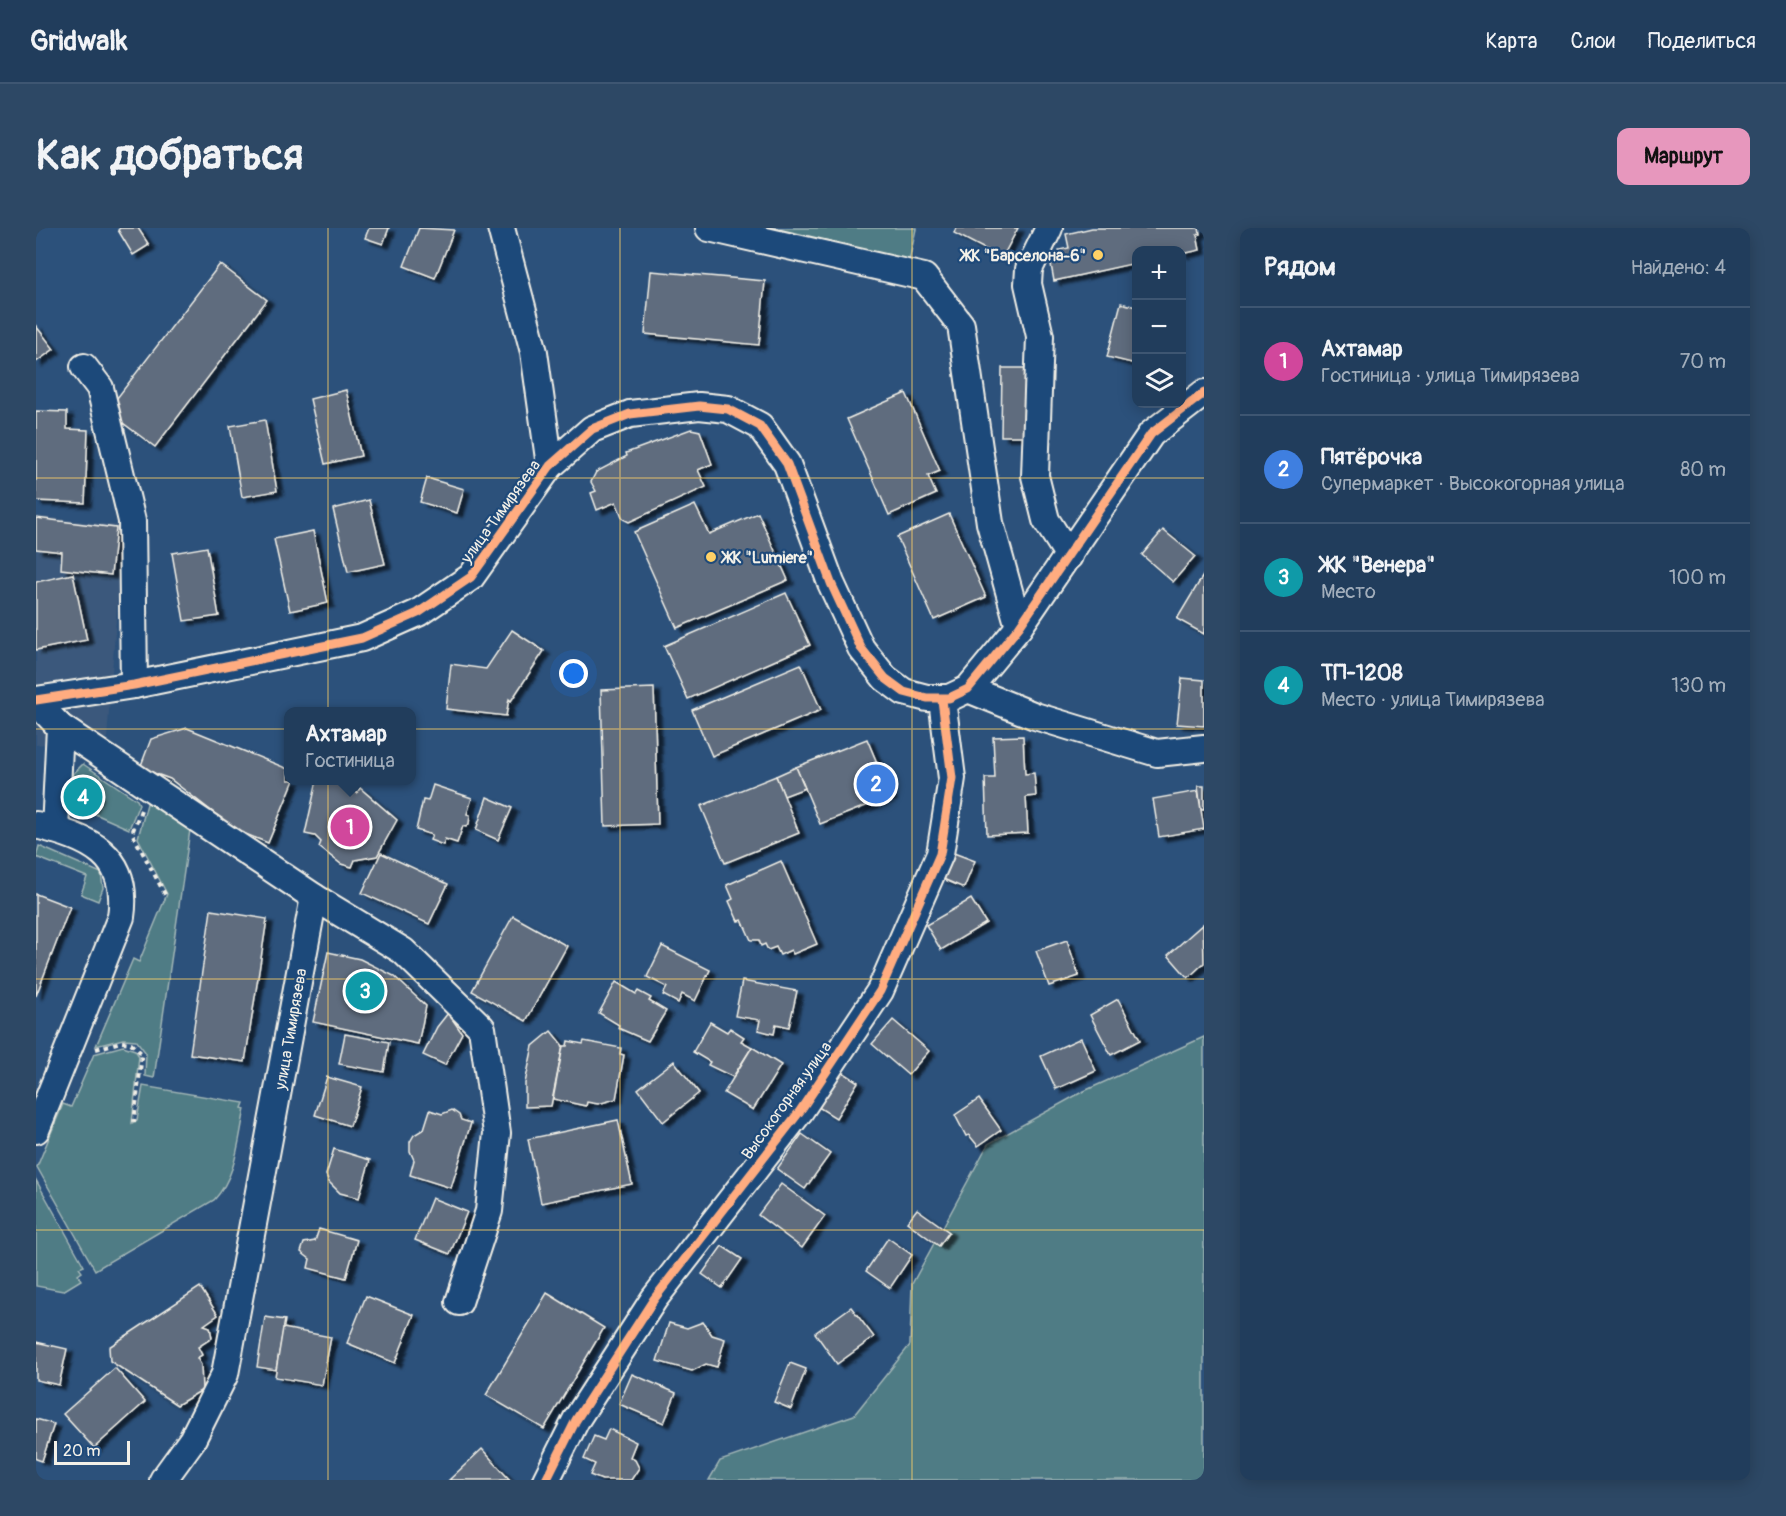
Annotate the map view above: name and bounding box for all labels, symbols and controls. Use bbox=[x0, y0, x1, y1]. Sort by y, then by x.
text: Gridwalk bbox=[30, 24, 128, 59]
text: Карта bbox=[1485, 28, 1537, 55]
text: Слои bbox=[1570, 28, 1615, 55]
text: Поделиться bbox=[1648, 28, 1756, 55]
button: Маршрут bbox=[1617, 128, 1750, 185]
text: Как добраться bbox=[36, 130, 303, 182]
place label: ЖК "Барселона-6" bbox=[959, 246, 1086, 266]
map controls bbox=[1132, 246, 1186, 408]
button: + bbox=[1132, 246, 1186, 300]
marker: ЖК "Барселона-6" bbox=[1091, 248, 1105, 262]
text: Рядом bbox=[1264, 251, 1336, 283]
text: Найдено: 4 bbox=[1631, 255, 1726, 280]
button: − bbox=[1132, 300, 1186, 354]
text: Ахтамар bbox=[1321, 335, 1403, 363]
text: 1 bbox=[1280, 349, 1287, 374]
text: 70 m bbox=[1680, 349, 1726, 374]
button: layers bbox=[1132, 354, 1186, 408]
text: Гостиница · улица Тимирязева bbox=[1321, 363, 1580, 388]
text: Пятёрочка bbox=[1321, 443, 1422, 471]
street label: улица Тимирязева bbox=[456, 456, 545, 568]
text: 2 bbox=[1278, 457, 1289, 482]
text: 80 m bbox=[1680, 457, 1726, 482]
text: Супермаркет · Высокогорная улица bbox=[1321, 471, 1625, 496]
place label: ЖК "Lumiere" bbox=[720, 548, 813, 568]
marker: ЖК "Lumiere" bbox=[704, 550, 718, 564]
text: ЖК "Венера" bbox=[1321, 551, 1435, 579]
text: 3 bbox=[1278, 565, 1289, 590]
text: 100 m bbox=[1669, 565, 1726, 590]
text: Место bbox=[1321, 579, 1376, 604]
your location bbox=[559, 659, 588, 688]
text: ТП-1208 bbox=[1321, 659, 1403, 687]
text: 4 bbox=[1278, 673, 1289, 698]
text: 130 m bbox=[1671, 673, 1726, 698]
text: Место · улица Тимирязева bbox=[1321, 687, 1545, 712]
popup bbox=[284, 707, 416, 785]
text: Ахтамар bbox=[305, 720, 387, 748]
text: Гостиница bbox=[305, 748, 395, 773]
pin: 2 bbox=[856, 762, 896, 806]
pin: 4 bbox=[64, 774, 102, 820]
pin: 1 bbox=[330, 804, 370, 850]
street label: улица Тимирязева bbox=[270, 967, 312, 1092]
pin: 3 bbox=[346, 968, 384, 1014]
street label: Высокогорная улица bbox=[737, 1038, 836, 1163]
scale bar bbox=[54, 1438, 130, 1466]
text: 20 m bbox=[63, 1441, 101, 1461]

